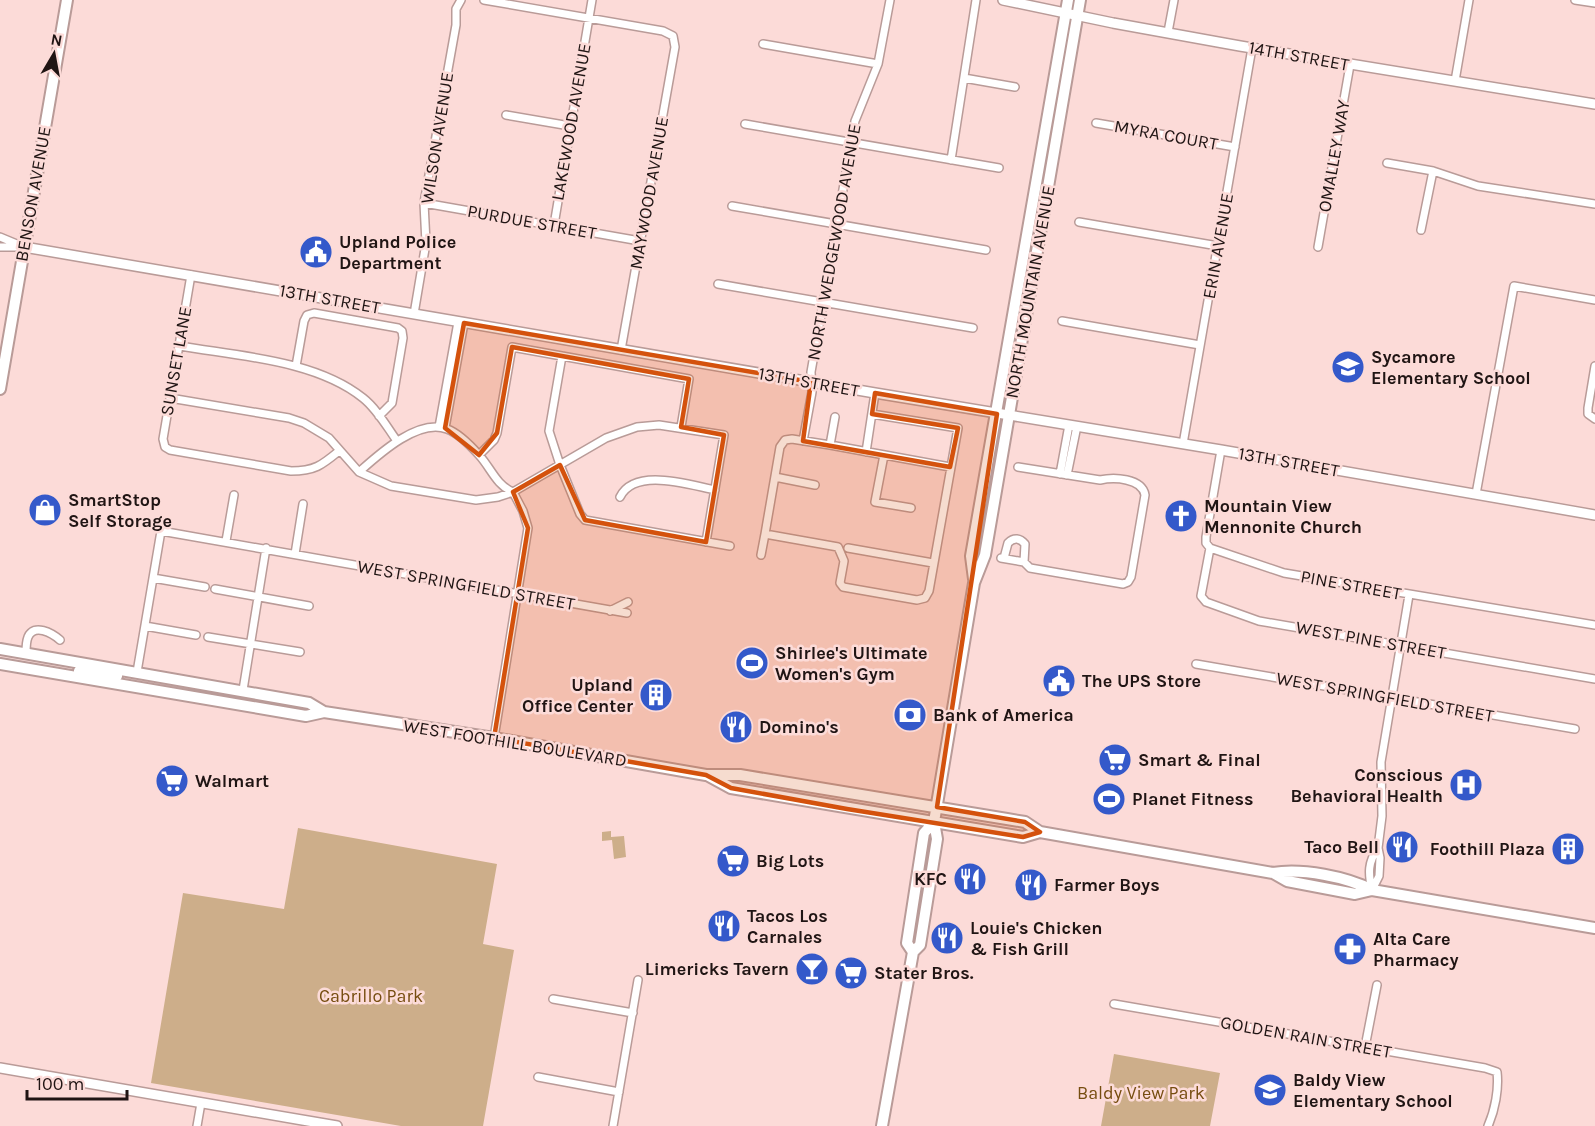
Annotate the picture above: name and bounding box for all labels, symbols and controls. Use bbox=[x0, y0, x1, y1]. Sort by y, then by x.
north arrow bbox=[24, 24, 84, 84]
text: N bbox=[49, 29, 64, 50]
street label: 14TH STREET bbox=[1247, 36, 1351, 76]
street label: LAKEWOOD AVENUE bbox=[546, 42, 596, 202]
street label: WILSON AVENUE bbox=[416, 71, 458, 205]
street label: OMALLEY WAY bbox=[1313, 98, 1355, 214]
street label: MAYWOOD AVENUE bbox=[625, 115, 673, 271]
street label: MYRA COURT bbox=[1112, 115, 1220, 155]
street label: NORTH WEDGEWOOD AVENUE bbox=[802, 122, 866, 362]
street label: BENSON AVENUE bbox=[10, 125, 56, 263]
street label: NORTH MOUNTAIN AVENUE bbox=[1000, 184, 1060, 400]
street label: ERIN AVENUE bbox=[1198, 191, 1238, 301]
street label: PURDUE STREET bbox=[466, 200, 598, 244]
place label: Upland Police Department bbox=[339, 231, 456, 274]
public building icon: Upland Police Department bbox=[298, 234, 334, 270]
street label: 13TH STREET bbox=[278, 279, 382, 319]
street label: SUNSET LANE bbox=[156, 305, 196, 417]
place label: Sycamore Elementary School bbox=[1371, 346, 1531, 389]
school or university icon: Sycamore Elementary School bbox=[1330, 349, 1366, 385]
street label: 13TH STREET bbox=[757, 362, 861, 402]
street label: 13TH STREET bbox=[1237, 442, 1341, 482]
place label: SmartStop Self Storage bbox=[68, 489, 172, 532]
shop icon: SmartStop Self Storage bbox=[27, 492, 63, 528]
place label: Mountain View Mennonite Church bbox=[1204, 495, 1362, 538]
church icon: Mountain View Mennonite Church bbox=[1163, 498, 1199, 534]
street label: WEST SPRINGFIELD STREET bbox=[356, 555, 576, 615]
street label: PINE STREET bbox=[1299, 565, 1403, 605]
street label: WEST PINE STREET bbox=[1294, 616, 1448, 664]
place label: Shirlee's Ultimate Women's Gym bbox=[775, 642, 928, 685]
sports icon: Shirlee's Ultimate Women's Gym bbox=[734, 645, 770, 681]
public building icon: The UPS Store bbox=[1041, 663, 1077, 699]
street label: WEST SPRINGFIELD STREET bbox=[1275, 667, 1495, 727]
place label: The UPS Store bbox=[1082, 670, 1201, 692]
place label: Upland Office Center bbox=[522, 674, 633, 717]
building icon: Upland Office Center bbox=[638, 677, 674, 713]
bank icon: Bank of America bbox=[892, 697, 928, 733]
place label: Bank of America bbox=[933, 704, 1074, 726]
restaurant icon: Domino's bbox=[718, 709, 754, 745]
street label: WEST FOOTHILL BOULEVARD bbox=[402, 714, 628, 772]
place label: Domino's bbox=[759, 716, 839, 738]
supermarket icon: Smart & Final bbox=[1097, 742, 1133, 778]
place label: Smart & Final bbox=[1138, 749, 1261, 771]
supermarket icon: Walmart bbox=[154, 763, 190, 799]
place label: Conscious Behavioral Health bbox=[1290, 764, 1443, 807]
hospital icon: Conscious Behavioral Health bbox=[1448, 767, 1484, 803]
place label: Walmart bbox=[195, 770, 269, 792]
sports icon: Planet Fitness bbox=[1091, 781, 1127, 817]
place label: Planet Fitness bbox=[1132, 788, 1253, 810]
restaurant icon: Taco Bell bbox=[1384, 829, 1420, 865]
building icon: Foothill Plaza bbox=[1550, 831, 1586, 867]
place label: Taco Bell bbox=[1304, 836, 1379, 858]
place label: Foothill Plaza bbox=[1430, 838, 1545, 860]
supermarket icon: Big Lots bbox=[715, 843, 751, 879]
place label: Big Lots bbox=[756, 850, 824, 872]
restaurant icon: KFC bbox=[952, 861, 988, 897]
restaurant icon: Farmer Boys bbox=[1013, 867, 1049, 903]
place label: KFC bbox=[914, 868, 947, 890]
place label: Farmer Boys bbox=[1054, 874, 1160, 896]
place label: Tacos Los Carnales bbox=[747, 905, 828, 948]
restaurant icon: Tacos Los Carnales bbox=[706, 908, 742, 944]
place label: Louie's Chicken & Fish Grill bbox=[970, 917, 1103, 960]
restaurant icon: Louie's Chicken & Fish Grill bbox=[929, 920, 965, 956]
place label: Alta Care Pharmacy bbox=[1373, 928, 1458, 971]
pharmacy icon: Alta Care Pharmacy bbox=[1332, 931, 1368, 967]
bar icon: Limericks Tavern bbox=[794, 951, 830, 987]
supermarket icon: Stater Bros. bbox=[833, 955, 869, 991]
place label: Limericks Tavern bbox=[645, 958, 789, 980]
place label: Stater Bros. bbox=[874, 962, 974, 984]
park label: Cabrillo Park bbox=[319, 985, 423, 1007]
street label: GOLDEN RAIN STREET bbox=[1219, 1011, 1393, 1063]
scale bar bbox=[27, 1063, 128, 1101]
place label: Baldy View Elementary School bbox=[1293, 1069, 1453, 1112]
school or university icon: Baldy View Elementary School bbox=[1252, 1072, 1288, 1108]
text: 100 m bbox=[36, 1073, 84, 1095]
park label: Baldy View Park bbox=[1077, 1082, 1205, 1104]

